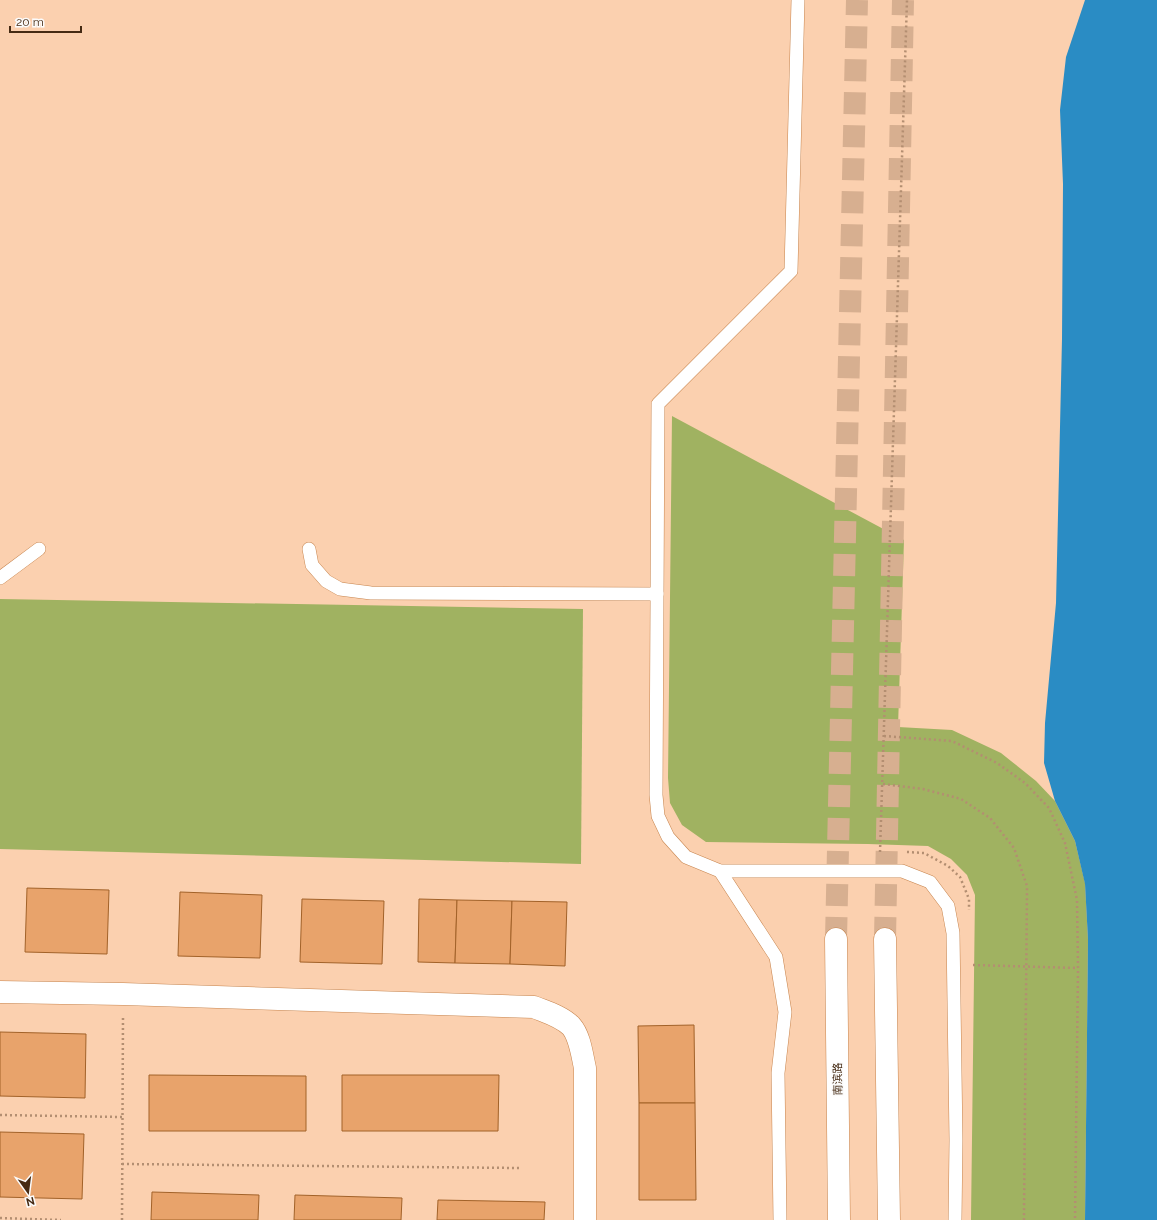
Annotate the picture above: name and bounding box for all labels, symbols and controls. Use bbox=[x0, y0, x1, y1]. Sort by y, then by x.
scale bar bbox=[10, 8, 81, 34]
text: 20 m bbox=[16, 15, 44, 29]
street label: 南滨路 bbox=[831, 1062, 845, 1096]
north arrow bbox=[8, 1172, 48, 1212]
text: N bbox=[25, 1194, 36, 1209]

